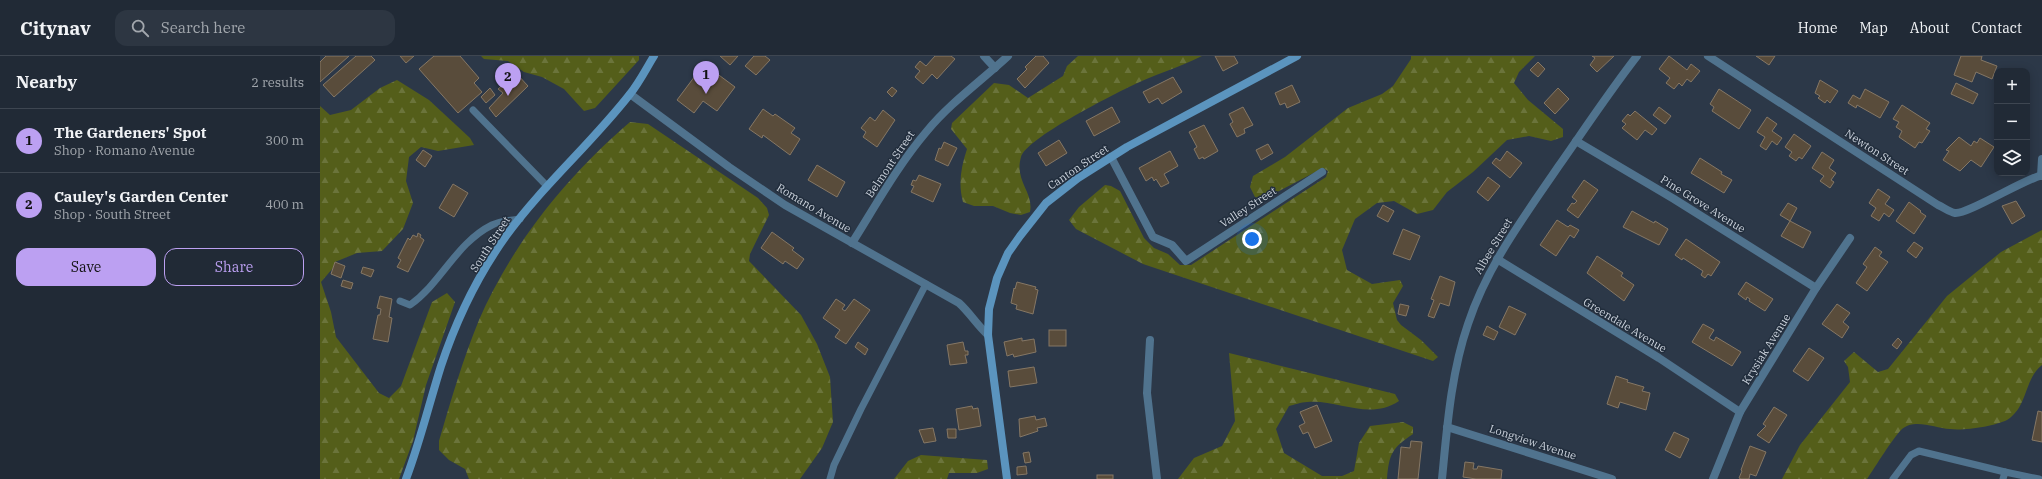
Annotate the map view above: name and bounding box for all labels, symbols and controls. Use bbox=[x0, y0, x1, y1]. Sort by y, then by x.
search box bbox=[115, 10, 395, 46]
text: Citynav bbox=[20, 16, 91, 40]
icon: search bbox=[129, 17, 151, 39]
text: Search here bbox=[161, 18, 245, 37]
text: Home bbox=[1798, 19, 1837, 37]
text: Map bbox=[1859, 19, 1888, 37]
text: About bbox=[1910, 19, 1949, 37]
text: Contact bbox=[1971, 19, 2022, 37]
pin: 1 bbox=[693, 61, 719, 94]
pin: 2 bbox=[495, 63, 521, 96]
map controls bbox=[1994, 68, 2030, 176]
button: + bbox=[1994, 68, 2030, 104]
text: Nearby bbox=[16, 71, 77, 93]
text: 2 results bbox=[251, 74, 304, 91]
button: − bbox=[1994, 104, 2030, 140]
text: The Gardeners' Spot bbox=[54, 123, 206, 142]
street label: Newton Street bbox=[1842, 126, 1912, 178]
street label: Belmont Street bbox=[862, 128, 918, 200]
text: 1 bbox=[25, 132, 33, 149]
text: 300 m bbox=[265, 132, 304, 149]
button: layers bbox=[1994, 140, 2030, 176]
street label: Canton Street bbox=[1045, 141, 1111, 193]
text: Shop · Romano Avenue bbox=[54, 142, 195, 159]
street label: Pine Grove Avenue bbox=[1658, 172, 1748, 236]
street label: Romano Avenue bbox=[774, 180, 854, 236]
street label: Valley Street bbox=[1217, 184, 1279, 230]
text: Cauley's Garden Center bbox=[54, 187, 228, 206]
text: 2 bbox=[25, 196, 33, 213]
text: 400 m bbox=[265, 196, 304, 213]
text: Shop · South Street bbox=[54, 206, 171, 223]
street label: South Street bbox=[467, 213, 513, 275]
street label: Albee Street bbox=[1471, 215, 1515, 276]
your location bbox=[1242, 229, 1262, 249]
button: Save bbox=[16, 248, 156, 286]
button: Share bbox=[164, 248, 304, 286]
street label: Greendale Avenue bbox=[1581, 295, 1669, 355]
street label: Krysiak Avenue bbox=[1739, 311, 1793, 387]
street label: Longview Avenue bbox=[1488, 421, 1578, 463]

